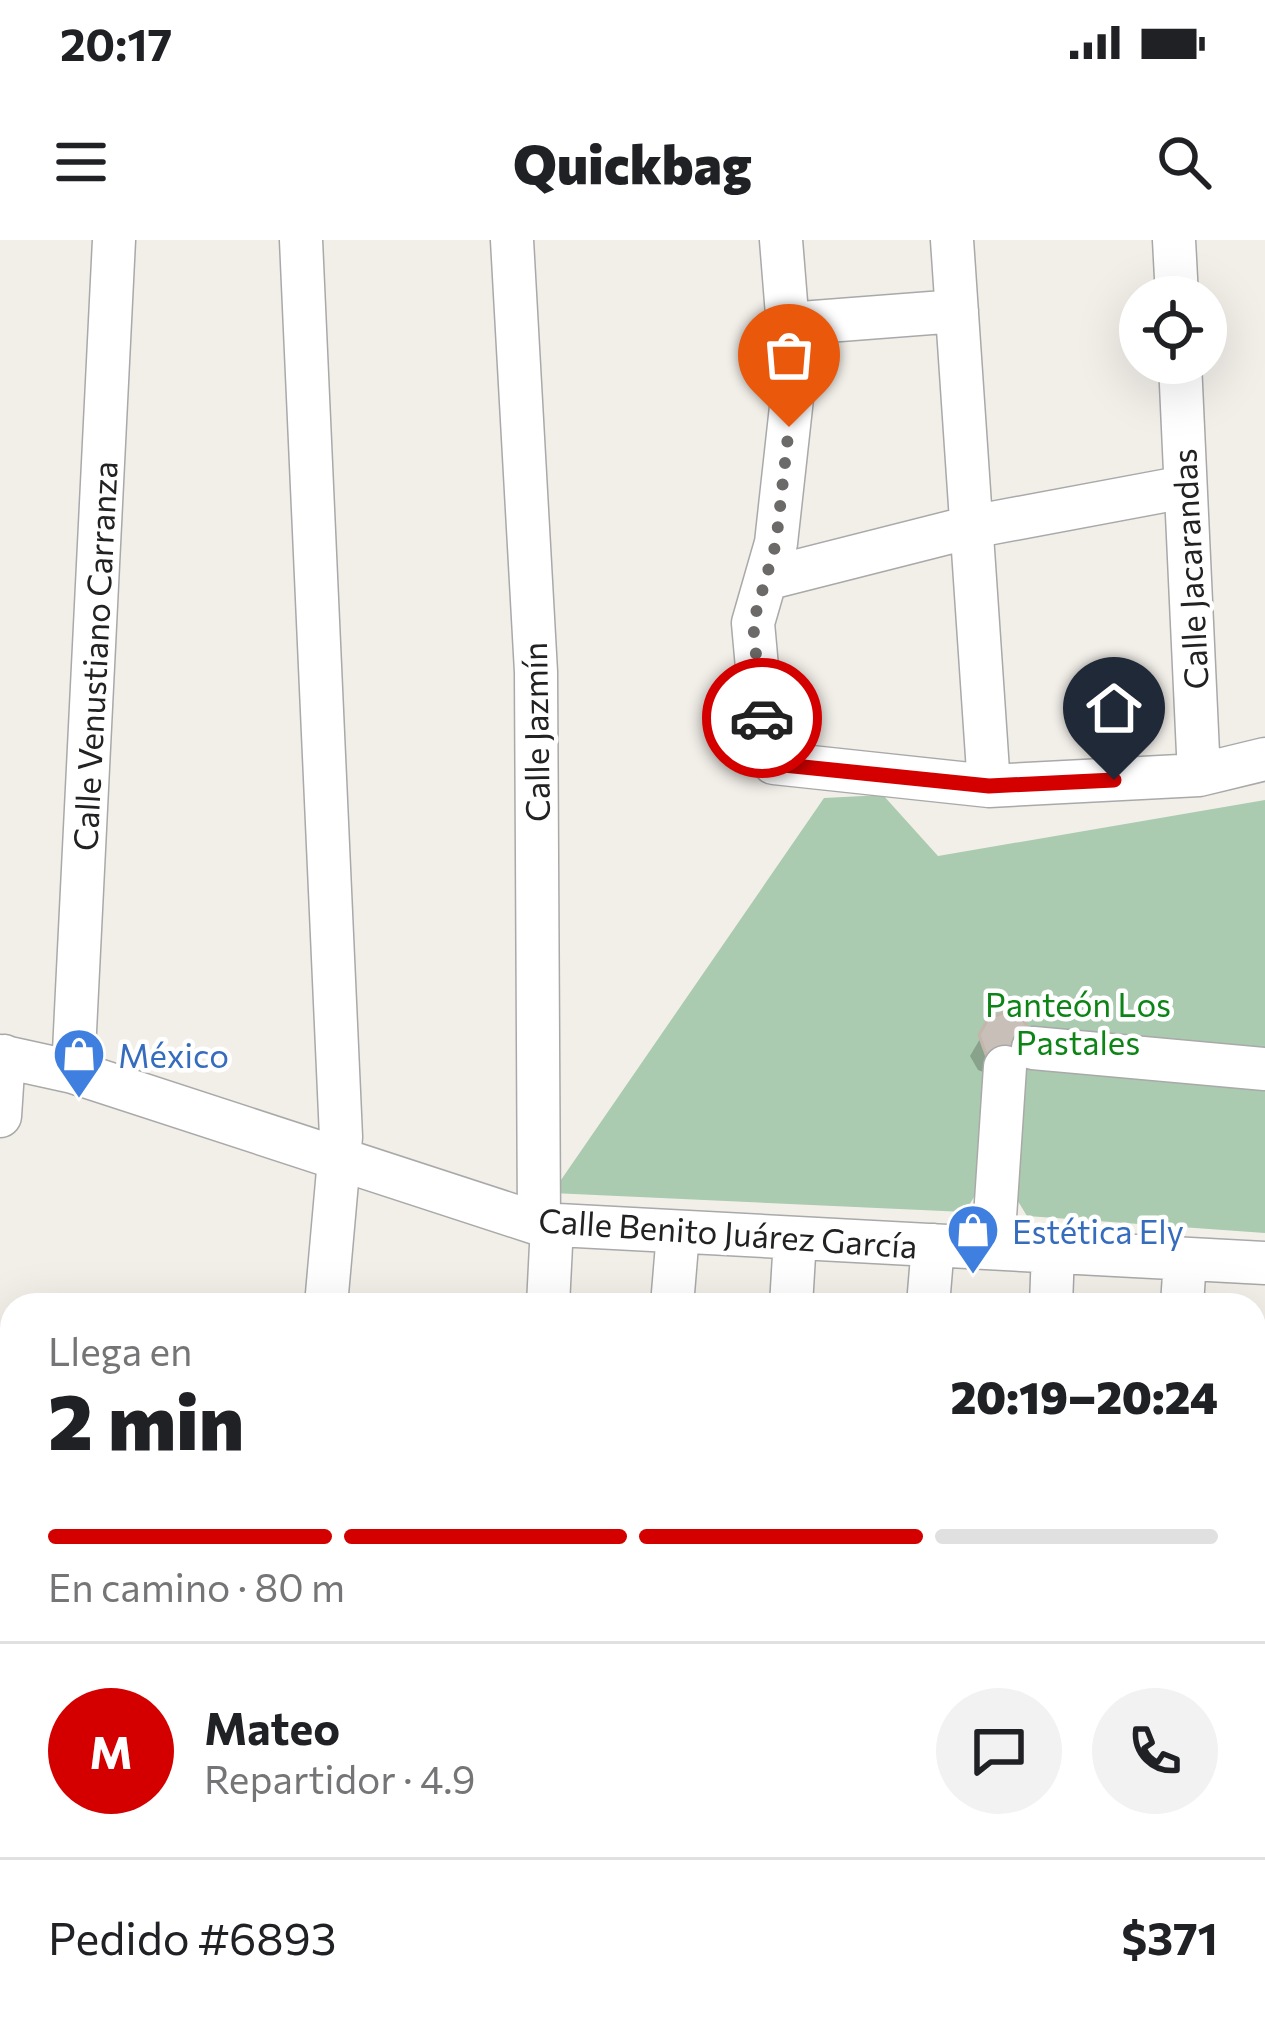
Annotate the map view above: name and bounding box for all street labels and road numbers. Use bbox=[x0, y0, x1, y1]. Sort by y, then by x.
street label: Calle Jacarandas bbox=[1162, 448, 1216, 690]
street label: Calle Venustiano Carranza bbox=[63, 460, 125, 852]
street label: Calle Jazmín bbox=[513, 642, 557, 822]
street label: Calle Benito Juárez García bbox=[537, 1198, 919, 1266]

